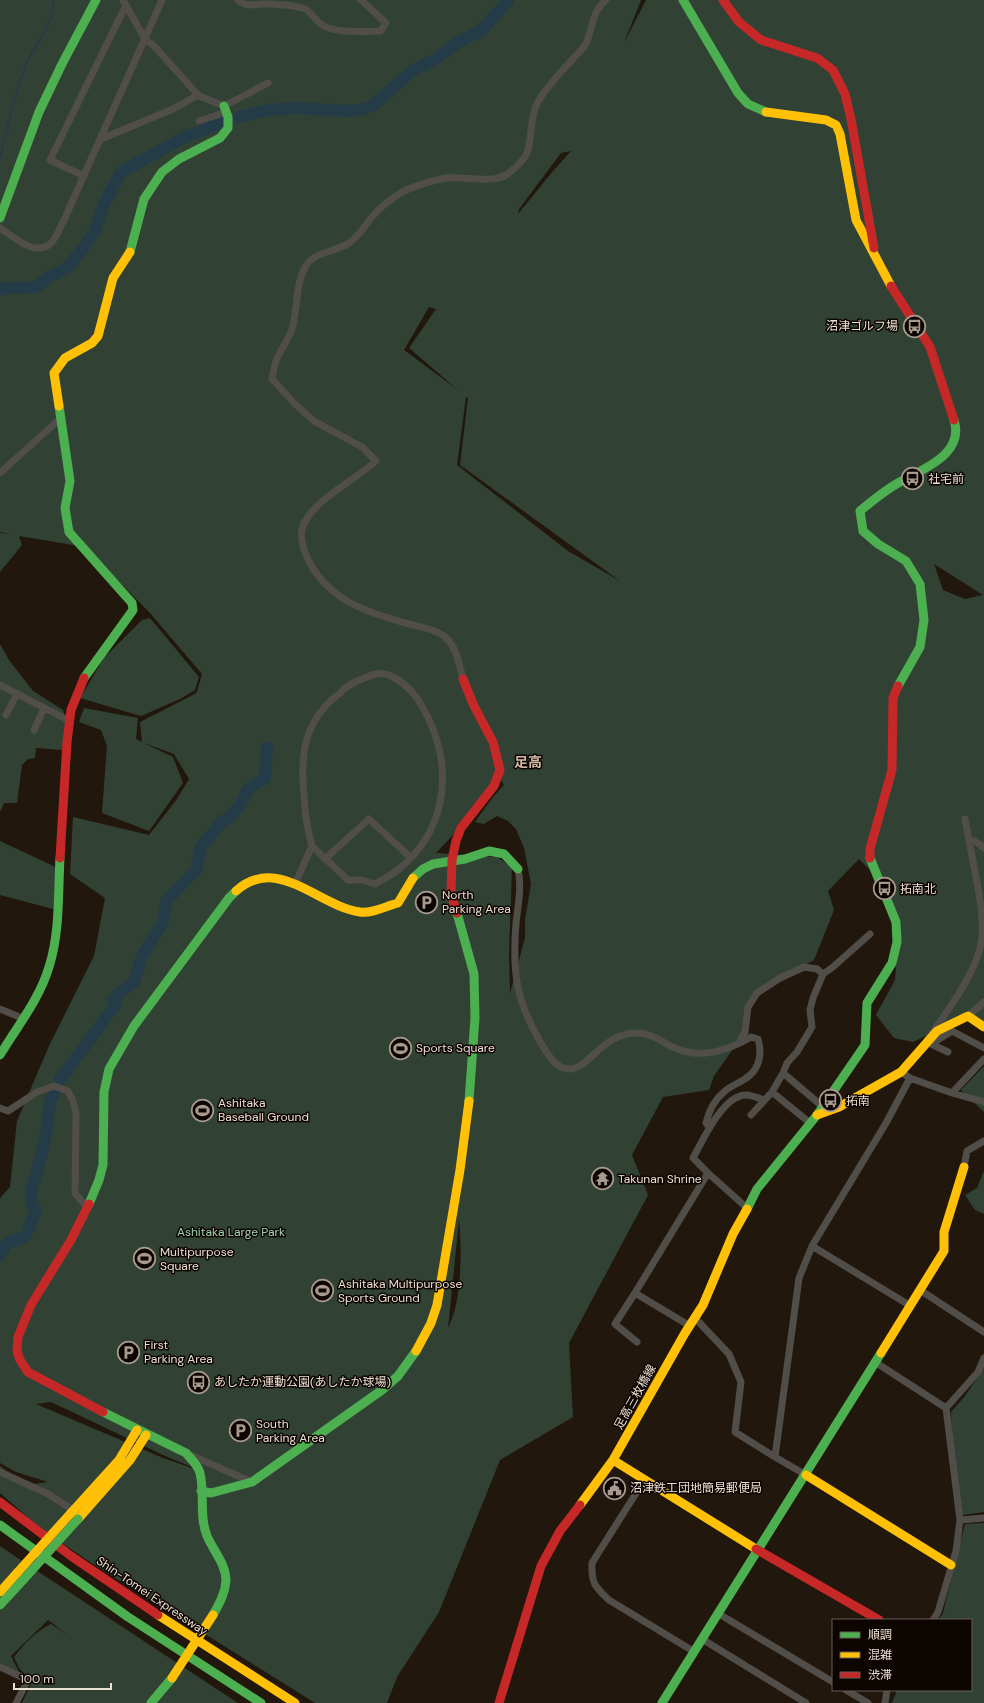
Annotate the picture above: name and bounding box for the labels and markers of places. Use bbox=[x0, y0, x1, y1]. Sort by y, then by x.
bus stop icon: 沼津ゴルフ場 bbox=[901, 313, 927, 339]
place label: 沼津ゴルフ場 bbox=[826, 318, 898, 334]
bus stop icon: 社宅前 bbox=[900, 466, 926, 492]
place label: 社宅前 bbox=[928, 471, 964, 487]
bus stop icon: 拓南北 bbox=[872, 876, 898, 902]
place label: 拓南北 bbox=[900, 881, 936, 897]
place label: North Parking Area bbox=[442, 887, 511, 917]
parking icon: North Parking Area bbox=[413, 889, 439, 915]
sports icon: Sports Square bbox=[388, 1035, 414, 1061]
place label: Sports Square bbox=[416, 1040, 495, 1056]
bus stop icon: 拓南 bbox=[817, 1088, 843, 1114]
place label: 拓南 bbox=[846, 1093, 870, 1109]
place label: Ashitaka Baseball Ground bbox=[218, 1095, 309, 1125]
sports icon: Ashitaka Baseball Ground bbox=[189, 1097, 215, 1123]
temple icon: Takunan Shrine bbox=[589, 1166, 615, 1192]
place label: Takunan Shrine bbox=[618, 1171, 702, 1187]
place label: Multipurpose Square bbox=[160, 1244, 234, 1274]
sports icon: Multipurpose Square bbox=[131, 1246, 157, 1272]
place label: Ashitaka Multipurpose Sports Ground bbox=[338, 1276, 462, 1306]
sports icon: Ashitaka Multipurpose Sports Ground bbox=[309, 1278, 335, 1304]
place label: First Parking Area bbox=[144, 1337, 213, 1367]
parking icon: First Parking Area bbox=[116, 1339, 142, 1365]
bus stop icon: あしたか運動公園(あしたか球場) bbox=[186, 1369, 212, 1395]
place label: あしたか運動公園(あしたか球場) bbox=[214, 1374, 391, 1390]
place label: South Parking Area bbox=[256, 1416, 325, 1446]
parking icon: South Parking Area bbox=[227, 1418, 253, 1444]
public building icon: 沼津鉄工団地簡易郵便局 bbox=[602, 1475, 628, 1501]
place label: 沼津鉄工団地簡易郵便局 bbox=[630, 1480, 762, 1496]

